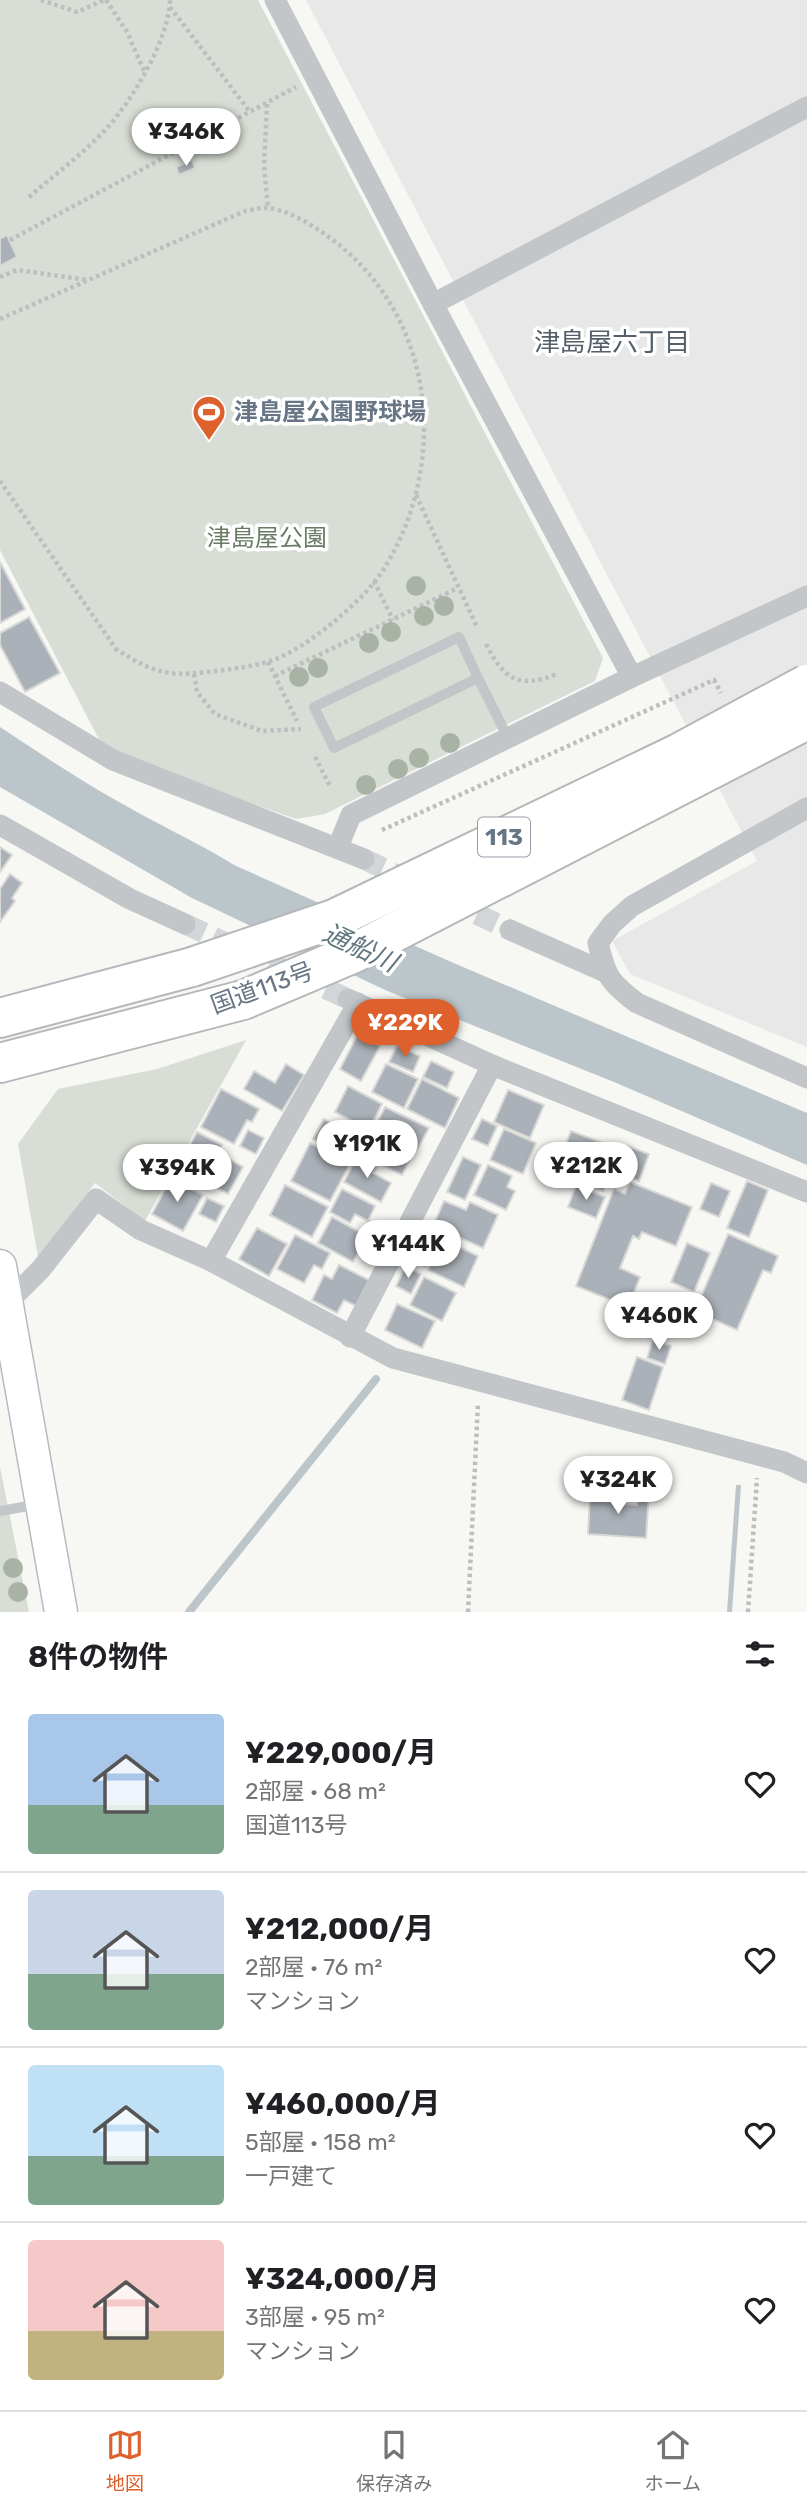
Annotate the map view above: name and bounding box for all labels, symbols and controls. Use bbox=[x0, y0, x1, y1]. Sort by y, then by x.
pin: ¥346K bbox=[137, 108, 235, 168]
text: ¥346K bbox=[148, 117, 224, 145]
district label: 津島屋六丁目 bbox=[534, 327, 690, 358]
sports icon: 津島屋公園野球場 bbox=[190, 393, 228, 442]
place label: 津島屋公園野球場 bbox=[234, 398, 426, 426]
park label: 津島屋公園 bbox=[207, 524, 327, 552]
road number: 113 bbox=[478, 818, 530, 856]
water label: 通船川 bbox=[318, 917, 405, 980]
street label: 国道113号 bbox=[207, 957, 317, 1019]
pin: ¥229K bbox=[356, 1000, 454, 1059]
text: ¥229K bbox=[367, 1008, 443, 1036]
pin: ¥191K bbox=[318, 1120, 416, 1180]
text: ¥191K bbox=[333, 1129, 401, 1157]
pin: ¥212K bbox=[537, 1142, 635, 1202]
pin: ¥394K bbox=[128, 1144, 226, 1204]
text: ¥212K bbox=[550, 1151, 622, 1179]
text: ¥394K bbox=[139, 1153, 215, 1181]
pin: ¥144K bbox=[359, 1220, 457, 1280]
text: ¥144K bbox=[371, 1229, 445, 1257]
pin: ¥460K bbox=[610, 1292, 708, 1352]
text: ¥460K bbox=[620, 1301, 698, 1329]
pin: ¥324K bbox=[569, 1456, 667, 1516]
text: ¥324K bbox=[580, 1465, 656, 1493]
icon: filters bbox=[741, 1635, 779, 1673]
text: 8件の物件 bbox=[28, 1639, 168, 1675]
text: ¥229,000/月 bbox=[245, 1735, 437, 1771]
icon: home bbox=[84, 1742, 168, 1826]
icon: heart bbox=[741, 1765, 779, 1803]
text: 2部屋 · 68 m² bbox=[245, 1777, 386, 1805]
text: 国道113号 bbox=[245, 1811, 348, 1839]
text: ¥212,000/月 bbox=[245, 1911, 434, 1947]
icon: home bbox=[84, 1918, 168, 2002]
icon: heart bbox=[741, 1941, 779, 1979]
text: 2部屋 · 76 m² bbox=[245, 1953, 382, 1981]
text: マンション bbox=[245, 1987, 360, 2015]
text: ¥460,000/月 bbox=[245, 2086, 440, 2122]
icon: home bbox=[84, 2093, 168, 2177]
icon: heart bbox=[741, 2116, 779, 2154]
text: 5部屋 · 158 m² bbox=[245, 2128, 396, 2156]
text: 一戸建て bbox=[245, 2162, 337, 2190]
text: ¥324,000/月 bbox=[245, 2261, 440, 2297]
icon: home bbox=[84, 2268, 168, 2352]
icon: heart bbox=[741, 2291, 779, 2329]
text: 3部屋 · 95 m² bbox=[245, 2303, 385, 2331]
text: マンション bbox=[245, 2337, 360, 2365]
tab: 地図 bbox=[106, 2426, 144, 2495]
tab: 保存済み bbox=[356, 2426, 432, 2495]
tab: ホーム bbox=[644, 2426, 701, 2495]

